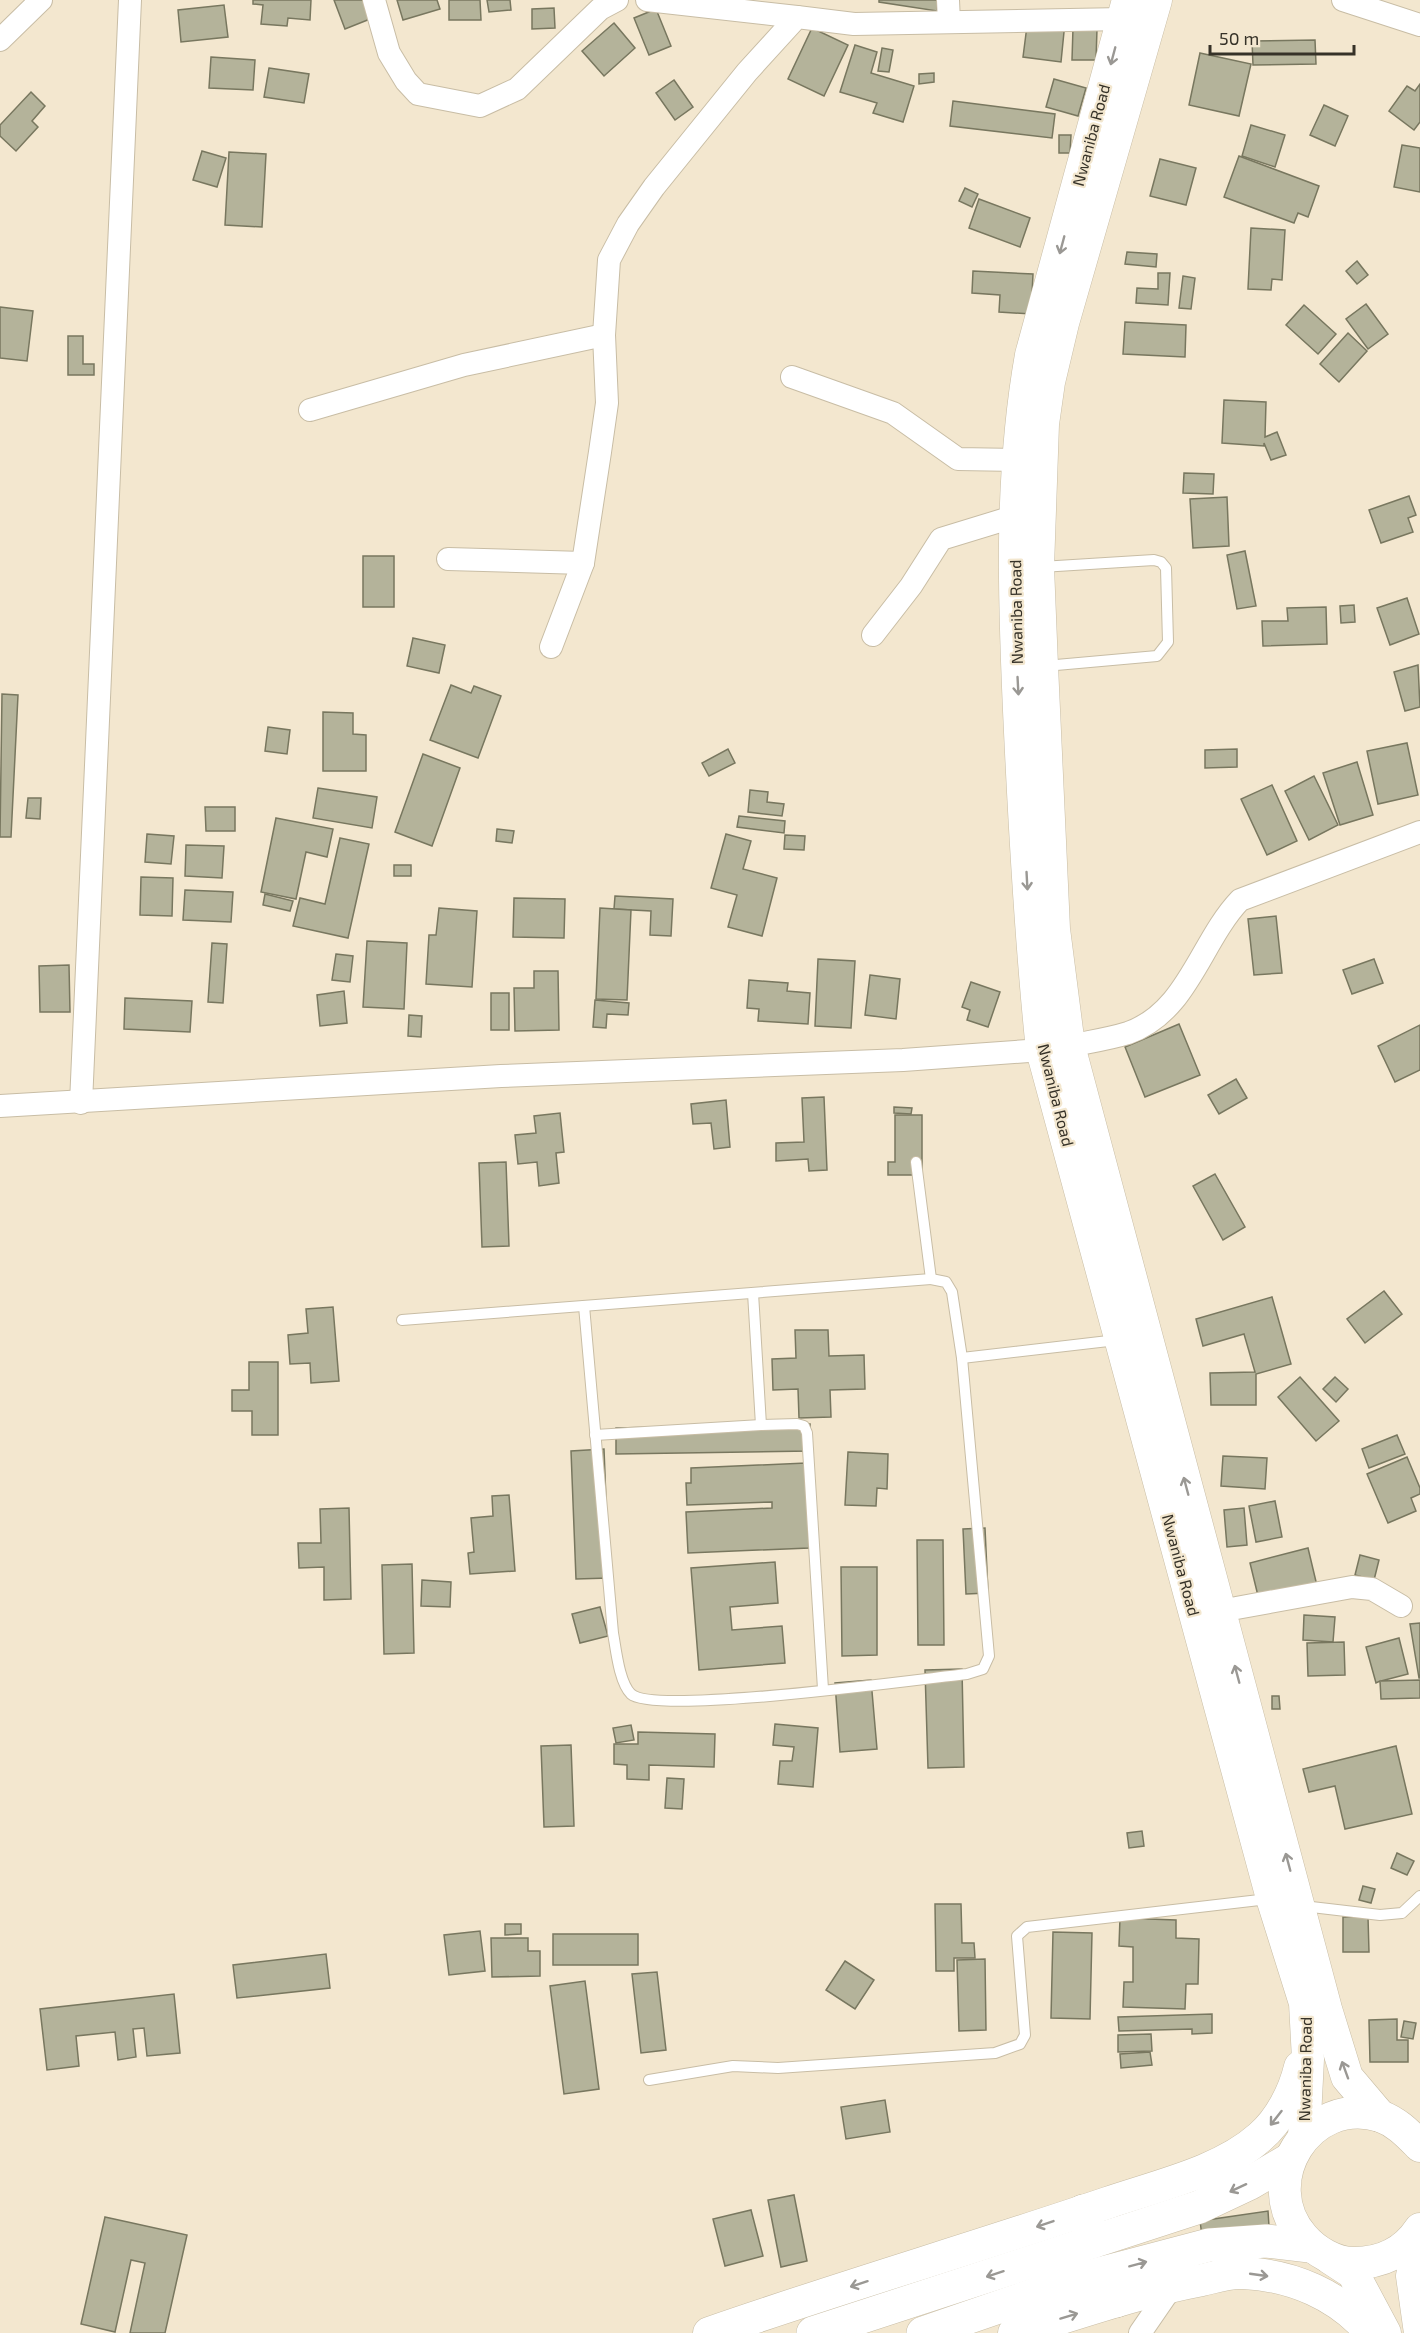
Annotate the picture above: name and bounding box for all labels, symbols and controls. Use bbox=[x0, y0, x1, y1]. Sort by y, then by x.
scale bar bbox=[1210, 18, 1354, 56]
text: 50 m bbox=[1219, 27, 1259, 49]
one-way arrow bbox=[1106, 47, 1118, 66]
street label: Nwaniba Road bbox=[1068, 82, 1113, 188]
one-way arrow bbox=[1055, 235, 1067, 254]
street label: Nwaniba Road bbox=[1005, 559, 1026, 665]
one-way arrow bbox=[1012, 676, 1023, 696]
one-way arrow bbox=[1022, 871, 1033, 891]
street label: Nwaniba Road bbox=[1035, 1042, 1078, 1148]
one-way arrow bbox=[1180, 1477, 1192, 1496]
street label: Nwaniba Road bbox=[1159, 1512, 1204, 1618]
one-way arrow bbox=[1231, 1665, 1242, 1684]
one-way arrow bbox=[1282, 1853, 1294, 1872]
street label: Nwaniba Road bbox=[1294, 2016, 1315, 2122]
one-way arrow bbox=[1339, 2062, 1350, 2080]
one-way arrow bbox=[1269, 2110, 1282, 2126]
one-way arrow bbox=[1230, 2183, 1248, 2195]
one-way arrow bbox=[1036, 2220, 1055, 2231]
one-way arrow bbox=[1128, 2257, 1147, 2269]
one-way arrow bbox=[986, 2269, 1005, 2280]
one-way arrow bbox=[1248, 2269, 1268, 2280]
one-way arrow bbox=[850, 2279, 869, 2290]
one-way arrow bbox=[1059, 2309, 1078, 2320]

